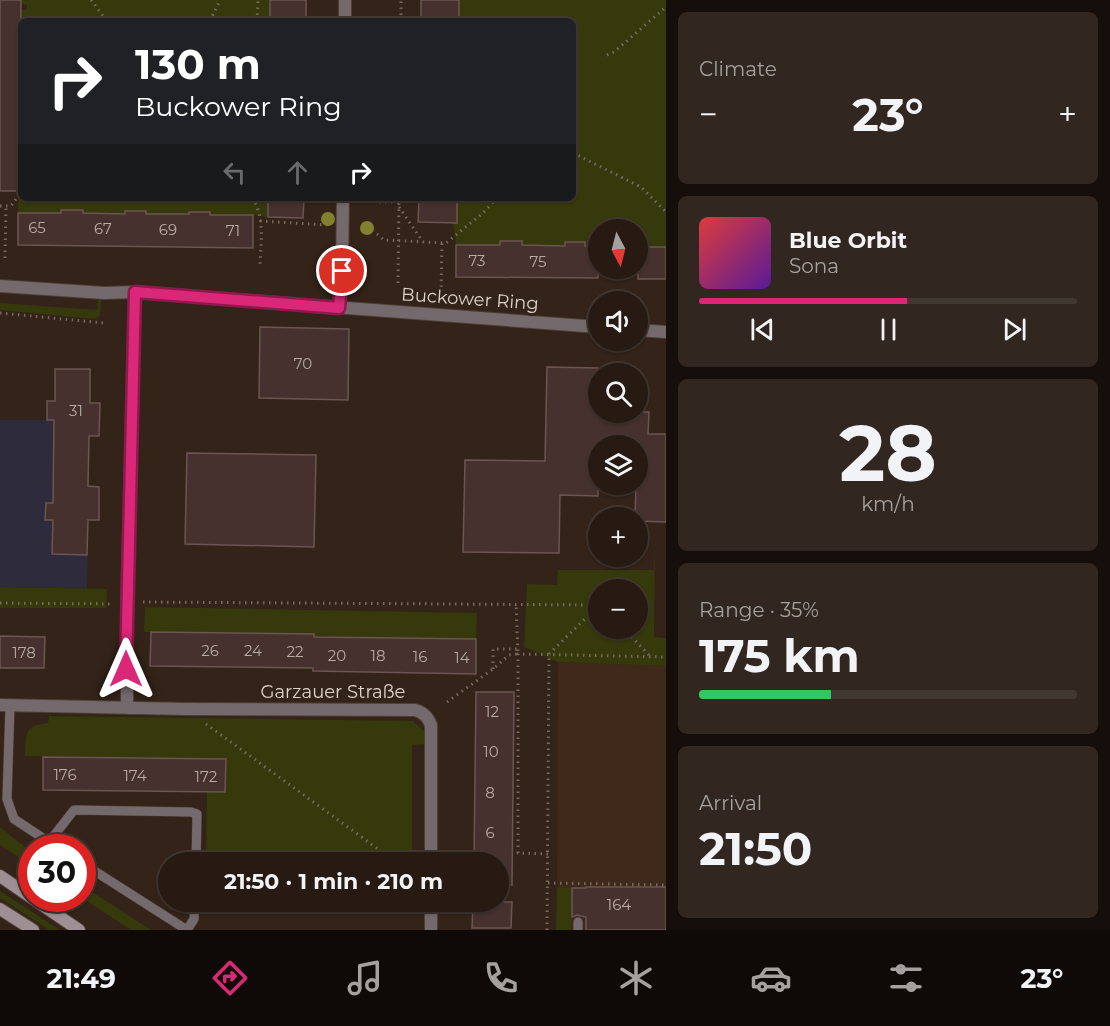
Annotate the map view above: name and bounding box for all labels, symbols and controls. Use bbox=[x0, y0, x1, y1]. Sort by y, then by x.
text: 130 m bbox=[135, 38, 261, 90]
icon: right bbox=[36, 42, 114, 120]
text: Climate bbox=[699, 57, 777, 81]
text: 23° bbox=[852, 87, 924, 142]
text: Buckower Ring bbox=[135, 90, 342, 123]
text: − bbox=[699, 94, 718, 134]
text: + bbox=[1058, 94, 1077, 134]
icon: left bbox=[218, 156, 251, 189]
icon: ahead bbox=[281, 156, 314, 189]
icon: right bbox=[344, 156, 377, 189]
house number: 65 bbox=[28, 218, 46, 237]
house number: 67 bbox=[94, 219, 112, 238]
north arrow bbox=[588, 219, 648, 279]
map controls bbox=[588, 219, 648, 639]
house number: 69 bbox=[159, 220, 177, 239]
house number: 71 bbox=[226, 221, 240, 240]
text: Blue Orbit bbox=[789, 227, 907, 254]
pin bbox=[316, 245, 367, 296]
house number: 73 bbox=[468, 251, 486, 270]
house number: 75 bbox=[529, 252, 547, 271]
icon: arrive bbox=[325, 254, 358, 287]
text: Sona bbox=[789, 254, 839, 278]
street label: Buckower Ring bbox=[401, 283, 539, 315]
button: sound bbox=[588, 291, 648, 351]
icon: previous bbox=[746, 313, 779, 346]
icon: pause bbox=[872, 313, 905, 346]
icon: next bbox=[998, 313, 1031, 346]
house number: 70 bbox=[294, 354, 312, 373]
button: search bbox=[588, 363, 648, 423]
house number: 31 bbox=[69, 401, 83, 420]
text: 28 bbox=[839, 405, 937, 501]
button: layers bbox=[588, 435, 648, 495]
text: km/h bbox=[861, 492, 915, 516]
button: + bbox=[588, 507, 648, 567]
button: − bbox=[588, 579, 648, 639]
text: Range · 35% bbox=[699, 598, 819, 622]
text: 175 km bbox=[699, 628, 860, 683]
position arrow bbox=[94, 637, 158, 701]
house number: 26 bbox=[201, 641, 219, 660]
house number: 24 bbox=[244, 641, 262, 660]
house number: 22 bbox=[286, 642, 304, 661]
house number: 178 bbox=[12, 643, 36, 662]
house number: 20 bbox=[328, 646, 346, 665]
house number: 18 bbox=[371, 646, 386, 665]
house number: 16 bbox=[413, 647, 427, 666]
house number: 14 bbox=[454, 648, 470, 667]
street label: Garzauer Straße bbox=[261, 681, 406, 703]
house number: 12 bbox=[485, 702, 499, 721]
house number: 10 bbox=[483, 742, 499, 761]
house number: 176 bbox=[53, 765, 77, 784]
house number: 174 bbox=[123, 766, 147, 785]
house number: 172 bbox=[195, 767, 217, 786]
house number: 8 bbox=[485, 783, 495, 802]
text: Arrival bbox=[699, 791, 762, 815]
text: 21:50 bbox=[699, 821, 812, 876]
house number: 6 bbox=[485, 823, 495, 842]
speed limit sign: 30 bbox=[18, 834, 96, 912]
text: 21:50 · 1 min · 210 m bbox=[224, 868, 443, 895]
house number: 164 bbox=[607, 895, 631, 914]
icon: directions bbox=[209, 957, 251, 999]
icon: music bbox=[344, 957, 386, 999]
icon: phone bbox=[480, 957, 522, 999]
icon: climate bbox=[615, 957, 657, 999]
icon: car bbox=[750, 957, 792, 999]
icon: filters bbox=[885, 957, 927, 999]
text: 21:49 bbox=[47, 962, 116, 995]
text: 23° bbox=[1021, 962, 1063, 995]

